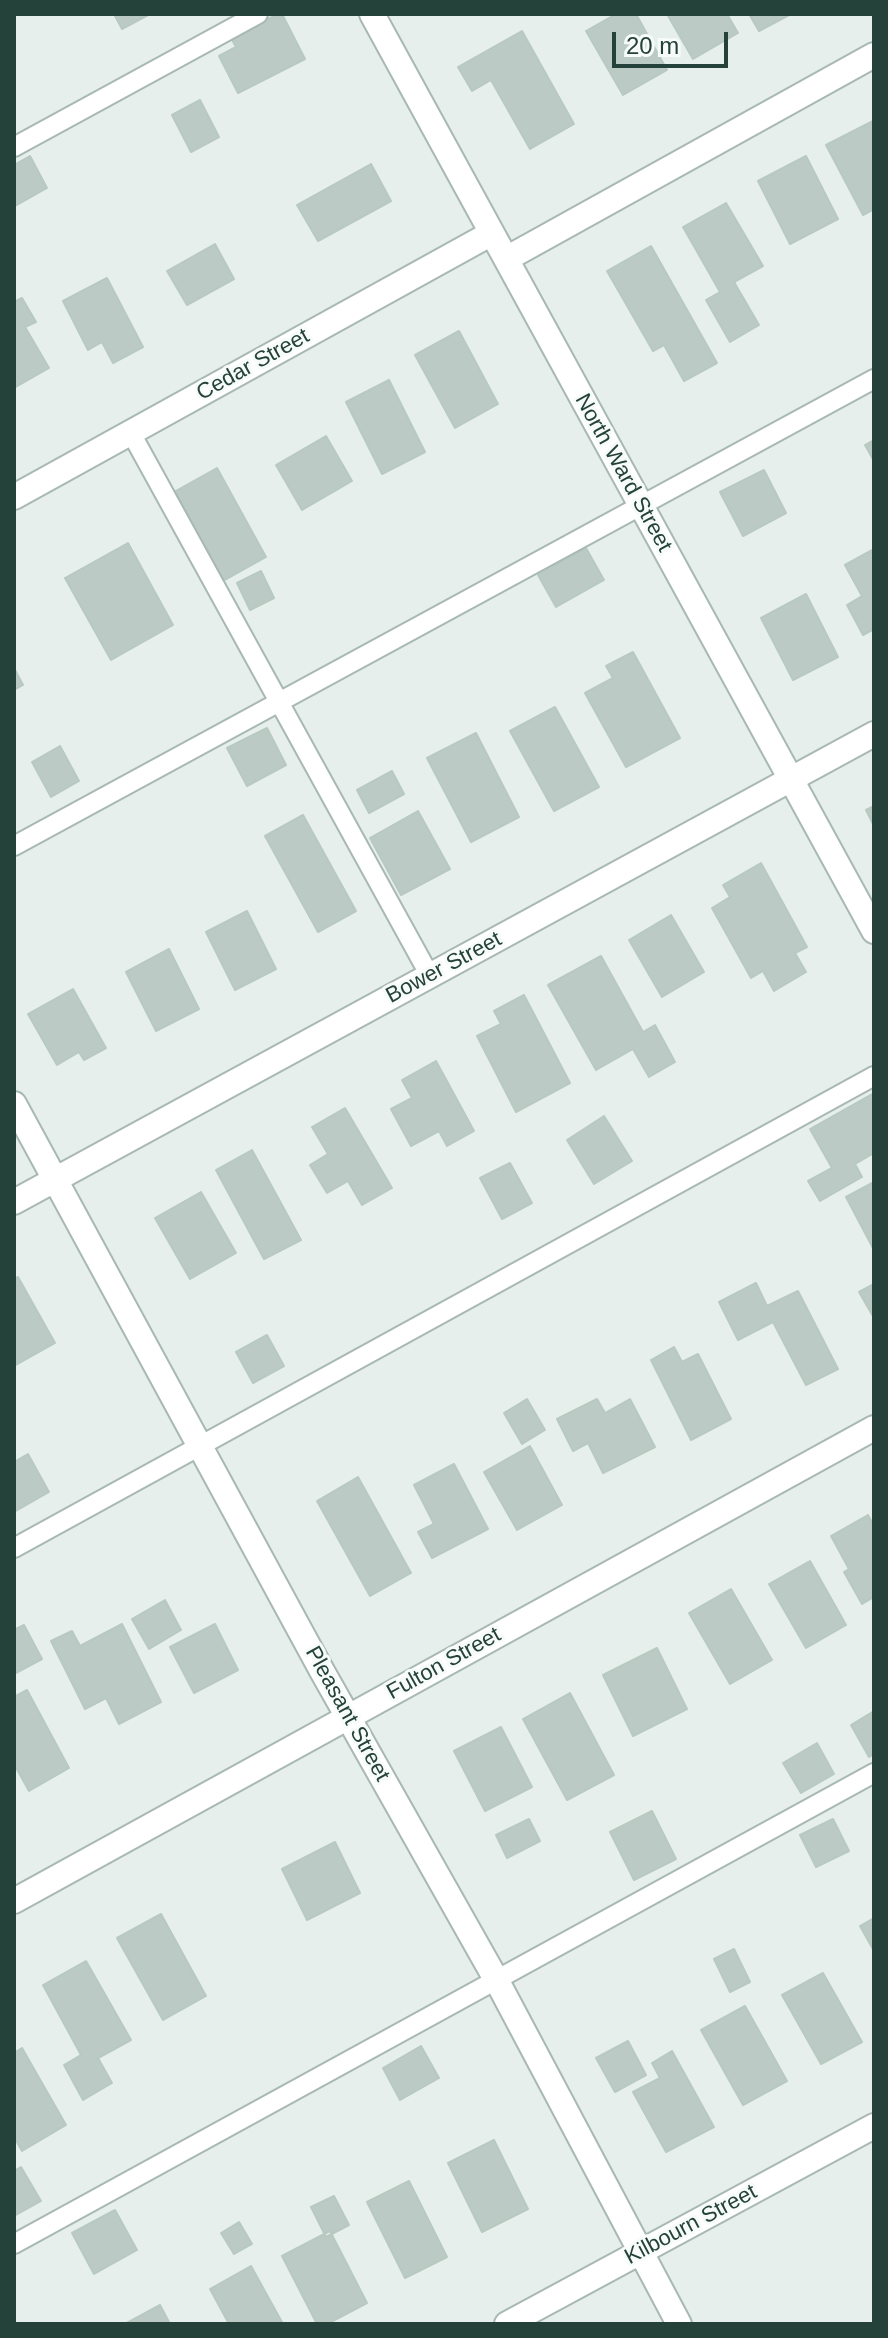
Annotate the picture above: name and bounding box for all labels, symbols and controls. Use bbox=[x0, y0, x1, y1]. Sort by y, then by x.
scale bar bbox=[616, 16, 732, 66]
text: 20 m bbox=[626, 32, 679, 59]
street label: Cedar Street bbox=[192, 323, 314, 407]
street label: North Ward Street bbox=[569, 389, 677, 557]
street label: Bower Street bbox=[382, 926, 506, 1010]
street label: Fulton Street bbox=[383, 1622, 505, 1706]
street label: Pleasant Street bbox=[299, 1642, 395, 1786]
street label: Kilbourn Street bbox=[621, 2179, 761, 2271]

